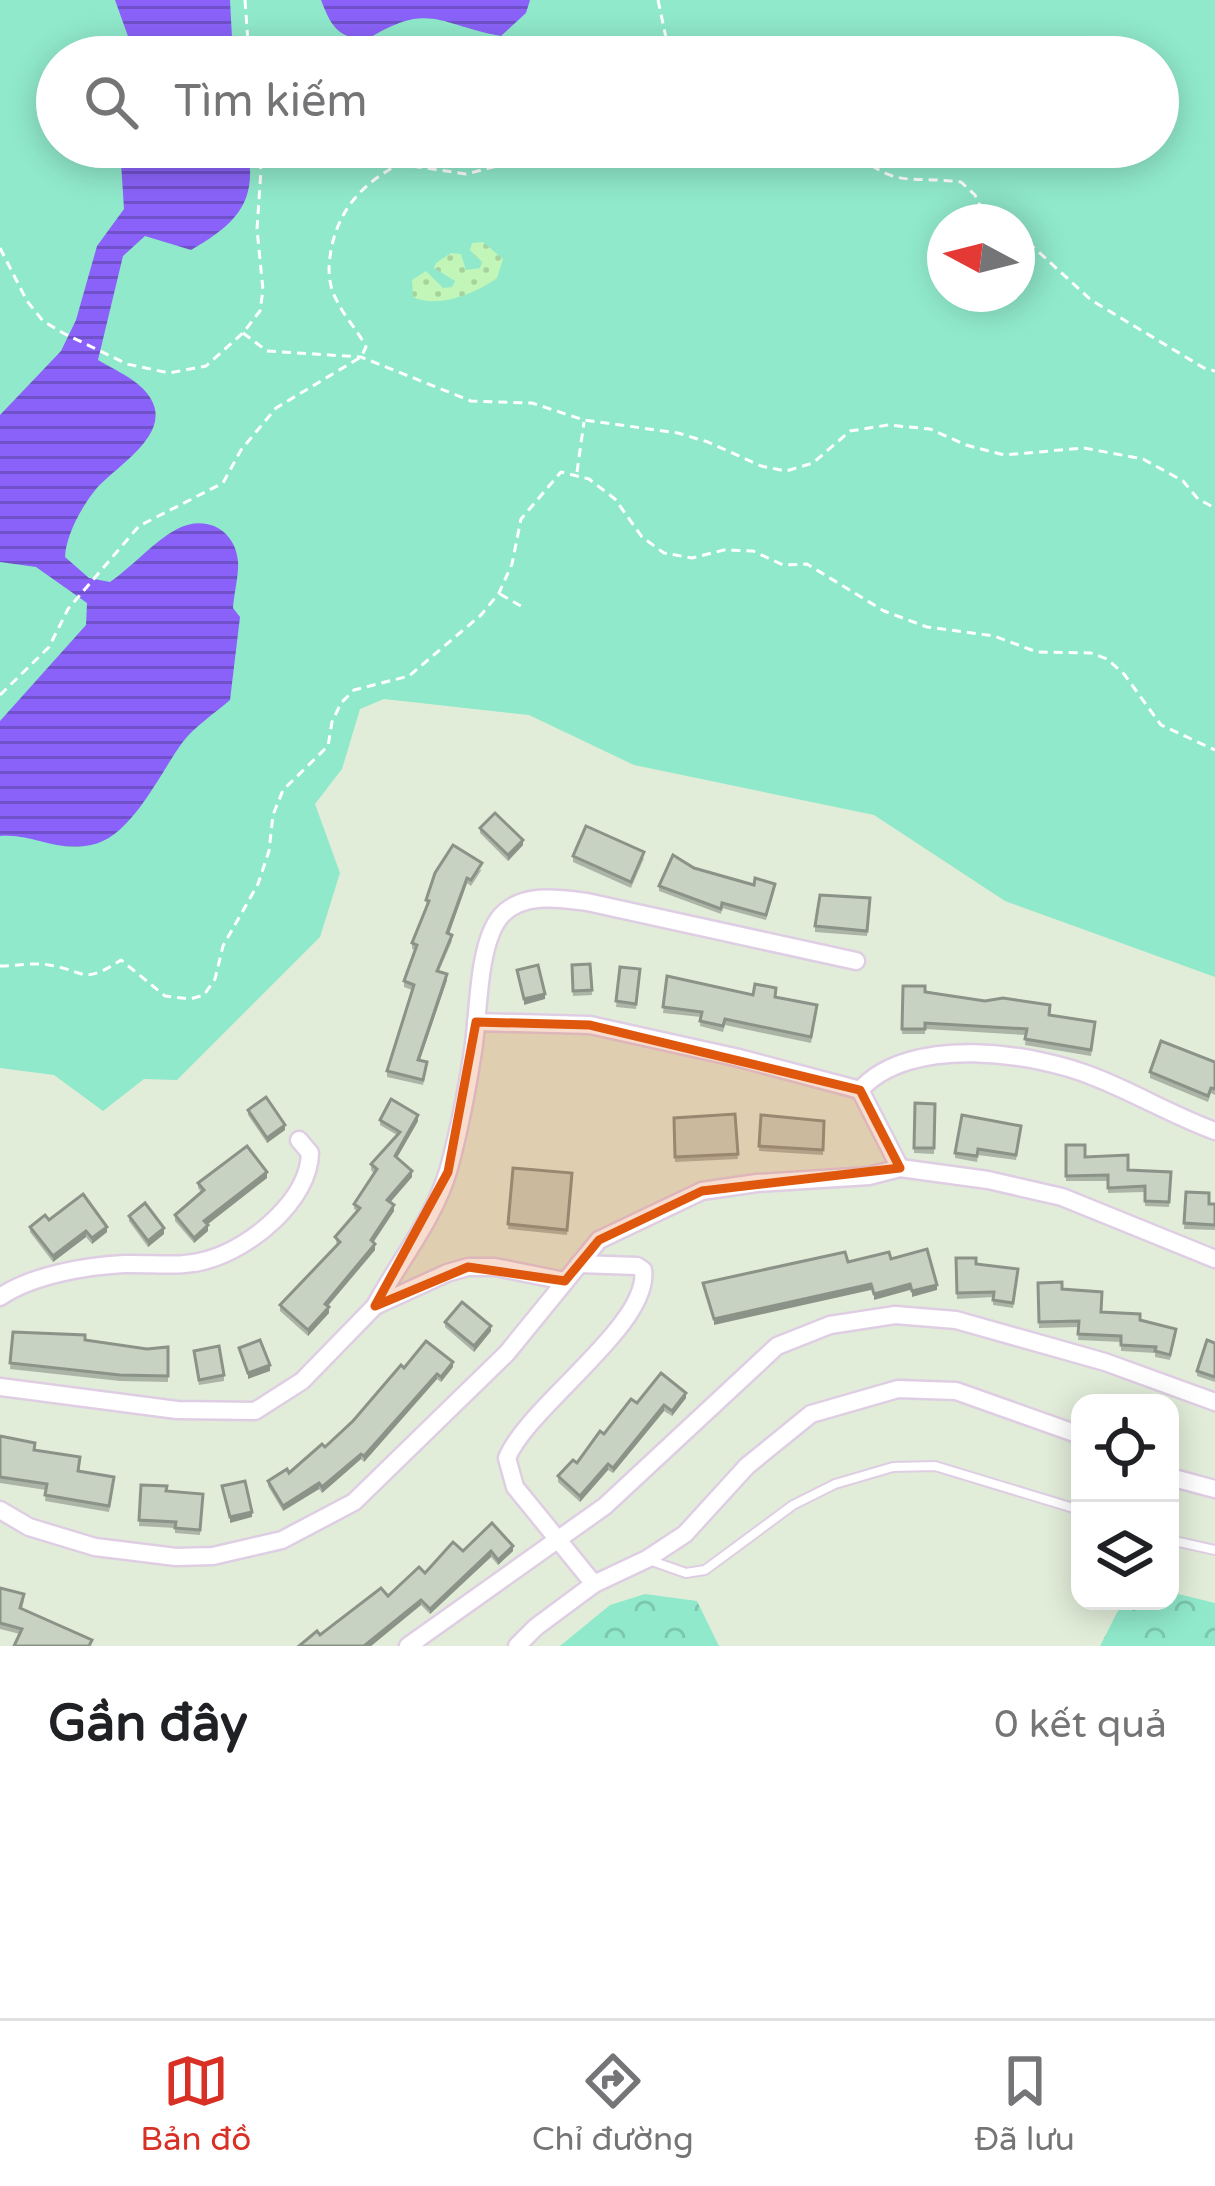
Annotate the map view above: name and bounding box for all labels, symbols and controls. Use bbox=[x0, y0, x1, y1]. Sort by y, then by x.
search box bbox=[36, 36, 1179, 168]
icon: search bbox=[78, 69, 144, 135]
text: Tìm kiếm bbox=[174, 75, 368, 129]
north arrow bbox=[927, 204, 1035, 312]
map controls bbox=[1071, 1394, 1179, 1610]
button: locate bbox=[1071, 1394, 1179, 1502]
button: layers bbox=[1071, 1502, 1179, 1610]
text: Gần đây bbox=[48, 1693, 248, 1755]
text: 0 kết quả bbox=[994, 1701, 1167, 1748]
tab: Bản đồ bbox=[140, 2048, 251, 2159]
tab: Chỉ đường bbox=[532, 2048, 694, 2159]
tab: Đã lưu bbox=[974, 2048, 1075, 2159]

